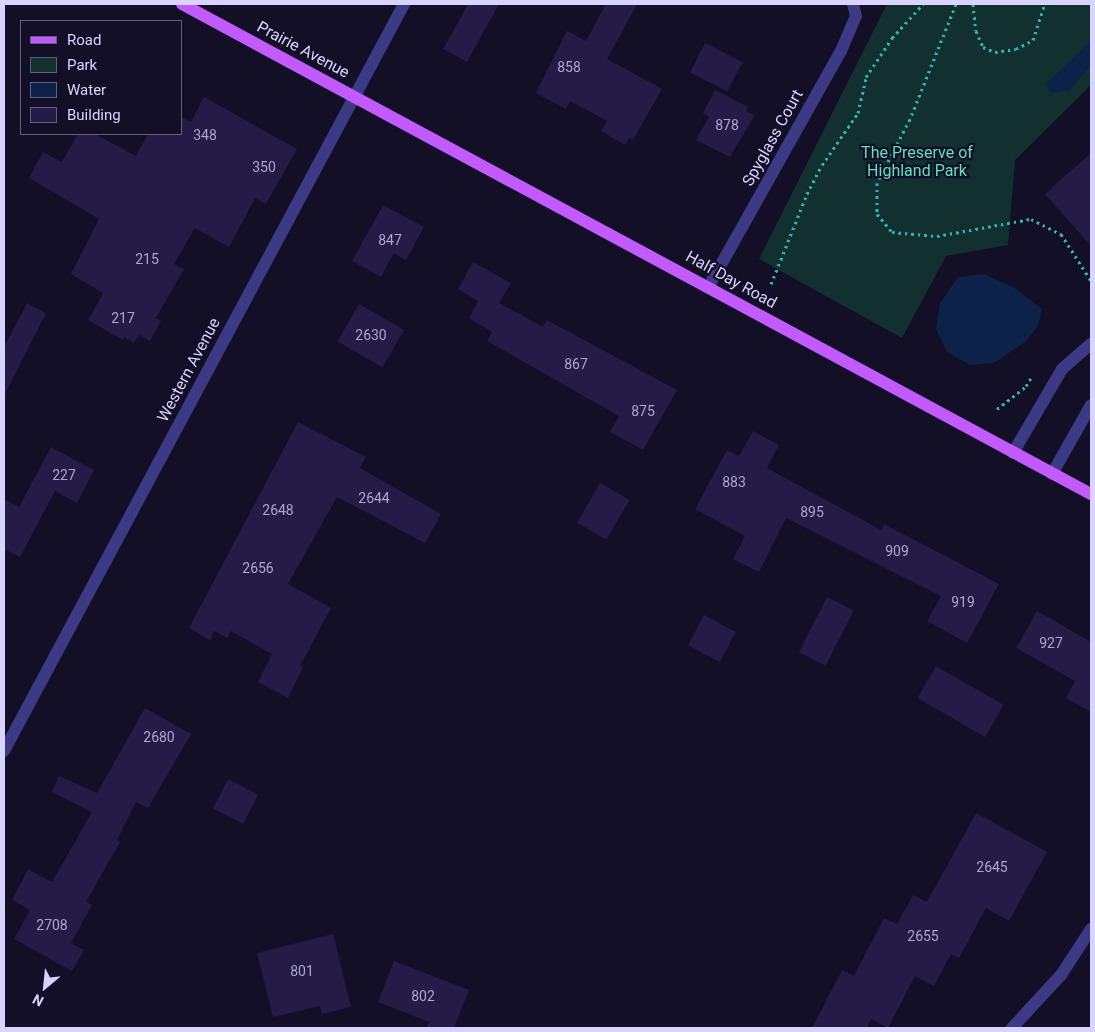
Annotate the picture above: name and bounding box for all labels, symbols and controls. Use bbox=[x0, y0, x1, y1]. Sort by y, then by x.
street label: Prairie Avenue bbox=[254, 18, 352, 82]
legend bbox=[20, 20, 182, 135]
text: Road bbox=[67, 31, 101, 49]
text: Park bbox=[67, 56, 97, 74]
house number: 858 bbox=[557, 59, 581, 75]
text: Water bbox=[67, 81, 106, 99]
street label: Spyglass Court bbox=[739, 86, 807, 190]
text: Building bbox=[67, 106, 121, 124]
house number: 878 bbox=[715, 117, 739, 133]
house number: 348 bbox=[193, 127, 217, 143]
park label: The Preserve of Highland Park bbox=[861, 143, 973, 181]
house number: 350 bbox=[252, 159, 276, 175]
house number: 847 bbox=[378, 232, 402, 248]
street label: Half Day Road bbox=[682, 247, 780, 313]
house number: 215 bbox=[135, 251, 159, 267]
house number: 217 bbox=[111, 310, 135, 326]
street label: Western Avenue bbox=[154, 315, 224, 425]
house number: 2630 bbox=[355, 327, 387, 343]
house number: 867 bbox=[564, 356, 588, 372]
house number: 875 bbox=[631, 403, 655, 419]
house number: 227 bbox=[52, 467, 76, 483]
house number: 883 bbox=[722, 474, 746, 490]
house number: 2644 bbox=[358, 490, 390, 506]
house number: 2648 bbox=[262, 502, 294, 518]
house number: 895 bbox=[800, 504, 824, 520]
house number: 909 bbox=[885, 543, 909, 559]
house number: 2656 bbox=[242, 560, 274, 576]
house number: 919 bbox=[951, 594, 975, 610]
house number: 927 bbox=[1039, 635, 1063, 651]
house number: 2680 bbox=[143, 729, 175, 745]
house number: 2645 bbox=[976, 859, 1008, 875]
house number: 2708 bbox=[36, 917, 68, 933]
house number: 2655 bbox=[907, 928, 939, 944]
north arrow bbox=[20, 962, 70, 1012]
house number: 801 bbox=[290, 963, 314, 979]
house number: 802 bbox=[411, 988, 435, 1004]
text: N bbox=[30, 991, 46, 1010]

